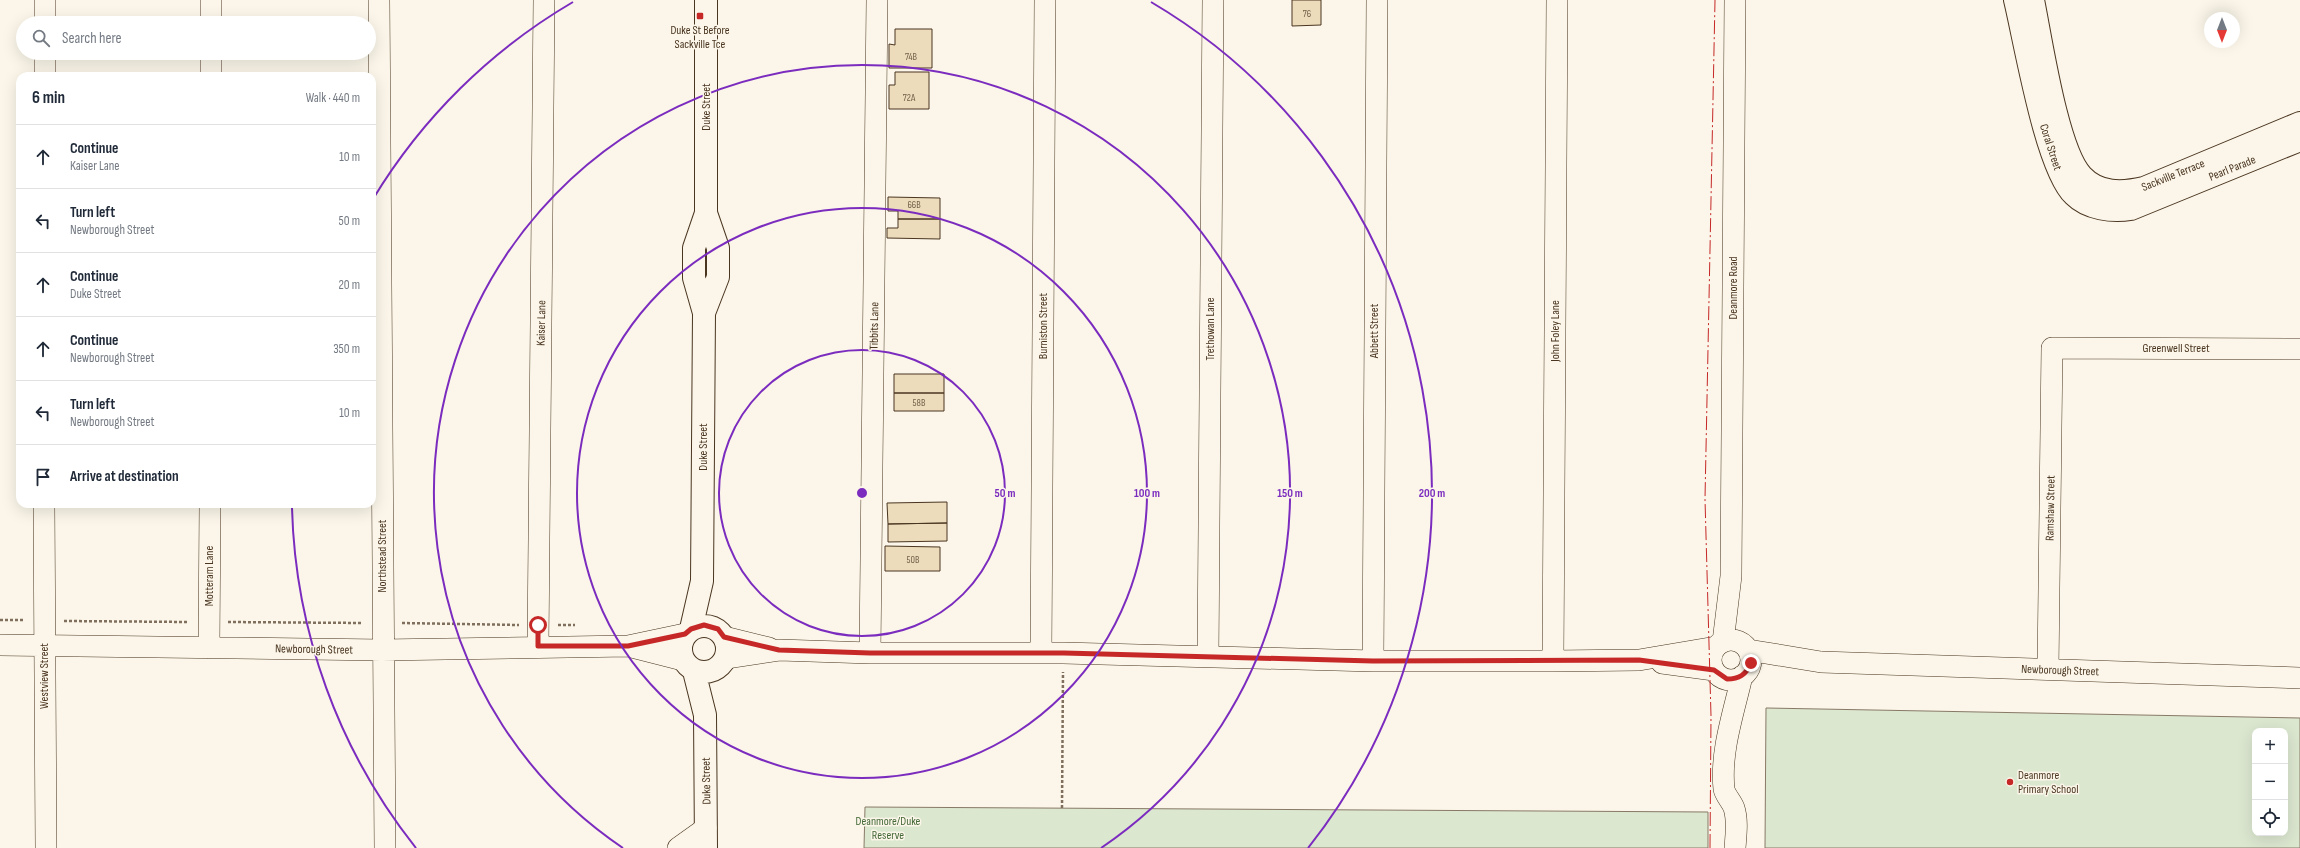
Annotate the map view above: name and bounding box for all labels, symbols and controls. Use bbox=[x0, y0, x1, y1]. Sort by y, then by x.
house number: 76 bbox=[1303, 8, 1311, 20]
marker: Duke St Before Sackville Tce bbox=[695, 11, 705, 21]
north arrow bbox=[2204, 12, 2240, 48]
search box bbox=[16, 16, 376, 60]
place label: Duke St Before Sackville Tce bbox=[670, 23, 730, 52]
icon: search bbox=[30, 27, 52, 49]
text: Search here bbox=[62, 29, 122, 48]
house number: 74B bbox=[905, 51, 918, 63]
street label: Duke Street bbox=[699, 83, 714, 131]
text: 6 min bbox=[32, 88, 65, 108]
text: Walk · 440 m bbox=[306, 90, 360, 106]
house number: 72A bbox=[903, 92, 916, 104]
street label: Coral Street bbox=[2036, 122, 2065, 173]
text: Continue bbox=[70, 139, 119, 158]
icon: ahead bbox=[32, 146, 54, 168]
text: 10 m bbox=[339, 149, 360, 165]
street label: Pearl Parade bbox=[2207, 152, 2258, 185]
street label: Sackville Terrace bbox=[2139, 156, 2207, 195]
text: Kaiser Lane bbox=[70, 158, 120, 174]
house number: 66B bbox=[907, 199, 921, 211]
text: Turn left bbox=[70, 203, 115, 222]
icon: left bbox=[32, 210, 54, 232]
text: 50 m bbox=[339, 213, 360, 229]
text: Newborough Street bbox=[70, 222, 155, 238]
street label: Deanmore Road bbox=[1726, 256, 1741, 320]
text: Continue bbox=[70, 267, 119, 286]
icon: ahead bbox=[32, 274, 54, 296]
text: 20 m bbox=[338, 277, 360, 293]
text: Duke Street bbox=[70, 286, 121, 302]
street label: Burniston Street bbox=[1036, 292, 1051, 359]
street label: Trethowan Lane bbox=[1203, 297, 1218, 361]
street label: Kaiser Lane bbox=[534, 300, 549, 346]
street label: John Foley Lane bbox=[1548, 300, 1563, 363]
street label: Tibbits Lane bbox=[867, 302, 882, 350]
street label: Abbett Street bbox=[1367, 303, 1382, 359]
text: Continue bbox=[70, 331, 119, 350]
icon: ahead bbox=[32, 338, 54, 360]
text: 350 m bbox=[333, 341, 360, 357]
street label: Greenwell Street bbox=[2142, 341, 2210, 356]
text: Newborough Street bbox=[70, 350, 155, 366]
text: Turn left bbox=[70, 395, 115, 414]
house number: 58B bbox=[913, 397, 926, 409]
icon: left bbox=[32, 402, 54, 424]
text: 10 m bbox=[339, 405, 360, 421]
text: Newborough Street bbox=[70, 414, 155, 430]
street label: Duke Street bbox=[696, 423, 711, 471]
icon: arrive bbox=[32, 466, 54, 488]
text: Arrive at destination bbox=[70, 467, 179, 486]
street label: Ramshaw Street bbox=[2042, 475, 2059, 541]
centre of rings bbox=[855, 486, 869, 500]
text: 50 m bbox=[995, 486, 1015, 501]
text: 100 m bbox=[1134, 486, 1160, 501]
text: 150 m bbox=[1277, 486, 1303, 501]
text: 200 m bbox=[1419, 486, 1445, 501]
street label: Northstead Street bbox=[375, 519, 390, 593]
street label: Motteram Lane bbox=[202, 546, 217, 606]
house number: 50B bbox=[907, 554, 920, 566]
route start bbox=[529, 616, 547, 634]
street label: Newborough Street bbox=[275, 641, 353, 658]
street label: Westview Street bbox=[37, 643, 52, 709]
route end bbox=[1742, 654, 1760, 672]
street label: Newborough Street bbox=[2021, 662, 2100, 679]
map controls bbox=[2252, 728, 2288, 836]
button: + bbox=[2252, 728, 2288, 764]
street label: Duke Street bbox=[699, 757, 714, 805]
button: − bbox=[2252, 764, 2288, 800]
place label: Deanmore Primary School bbox=[2018, 768, 2078, 797]
marker: Deanmore Primary School bbox=[2005, 777, 2015, 787]
button: locate bbox=[2252, 800, 2288, 836]
park label: Deanmore/Duke Reserve bbox=[856, 814, 921, 843]

